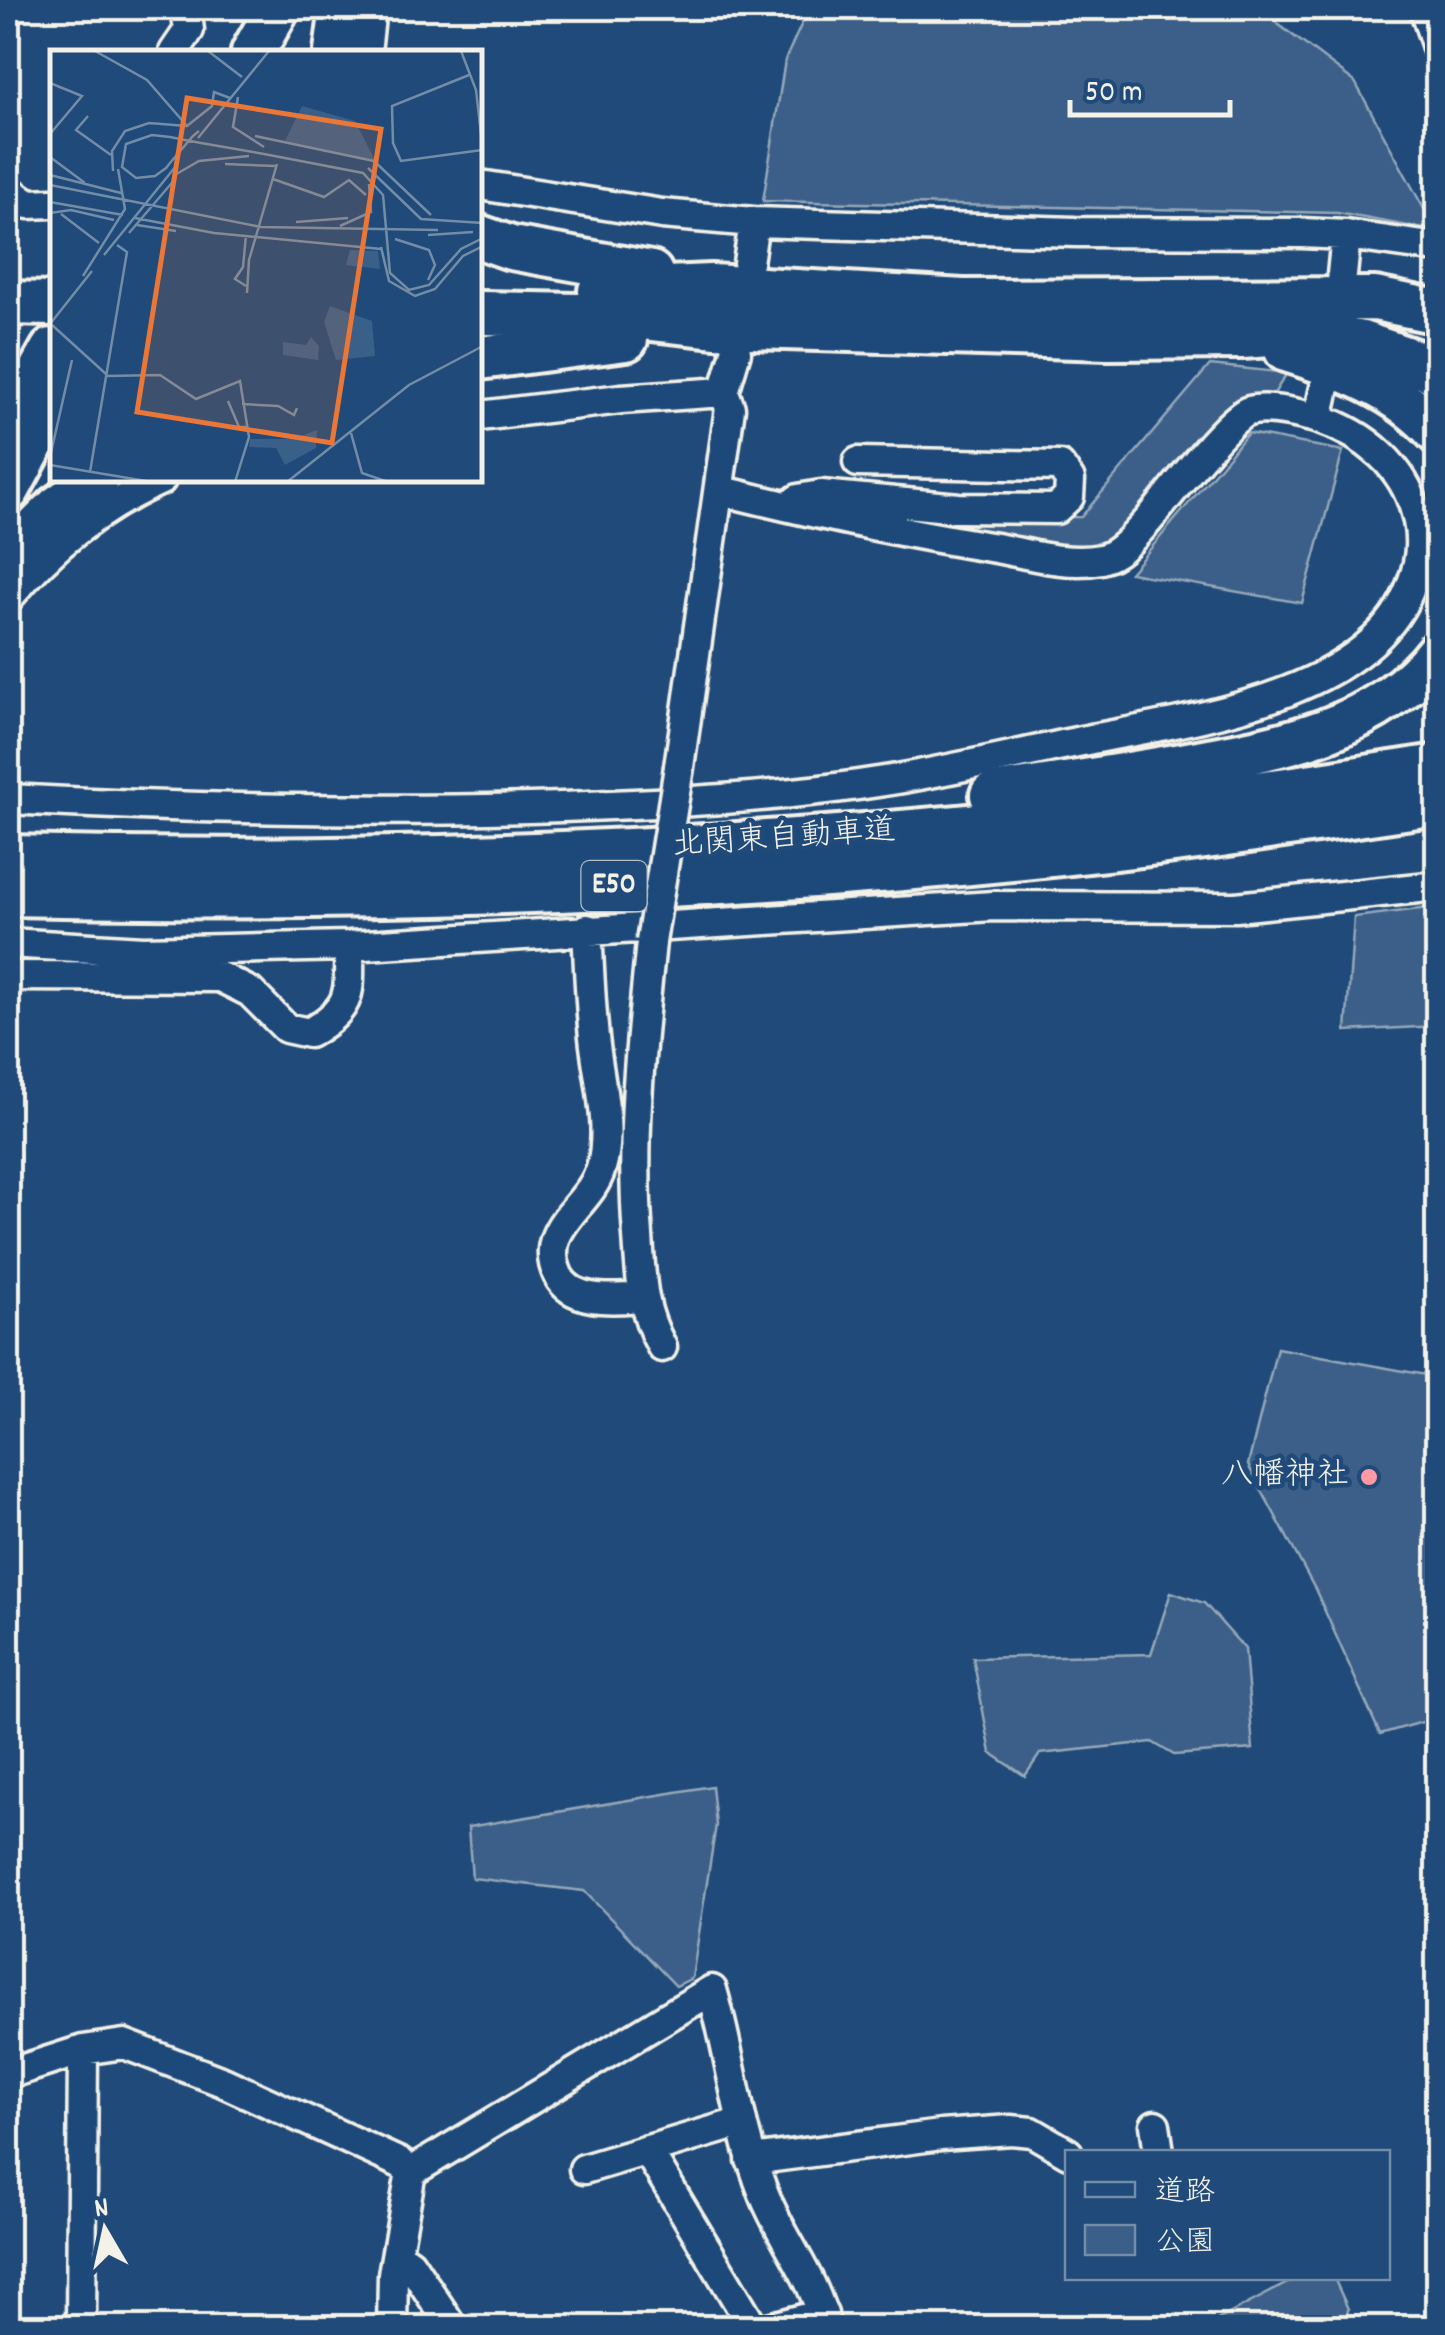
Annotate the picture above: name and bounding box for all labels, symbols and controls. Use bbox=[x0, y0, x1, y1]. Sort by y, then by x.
inset map bbox=[50, 50, 482, 482]
scale bar bbox=[1070, 55, 1230, 117]
text: 50 m bbox=[1085, 73, 1143, 116]
street label: 北関東自動車道 bbox=[671, 809, 897, 871]
road number: E50 bbox=[582, 861, 646, 911]
place label: 八幡神社 bbox=[1221, 1454, 1349, 1500]
marker: 八幡神社 bbox=[1358, 1466, 1380, 1488]
legend bbox=[1065, 2150, 1390, 2280]
text: 道路 bbox=[1155, 2173, 1215, 2216]
north arrow bbox=[55, 2180, 155, 2280]
text: N bbox=[92, 2189, 112, 2231]
text: 公園 bbox=[1155, 2223, 1215, 2266]

